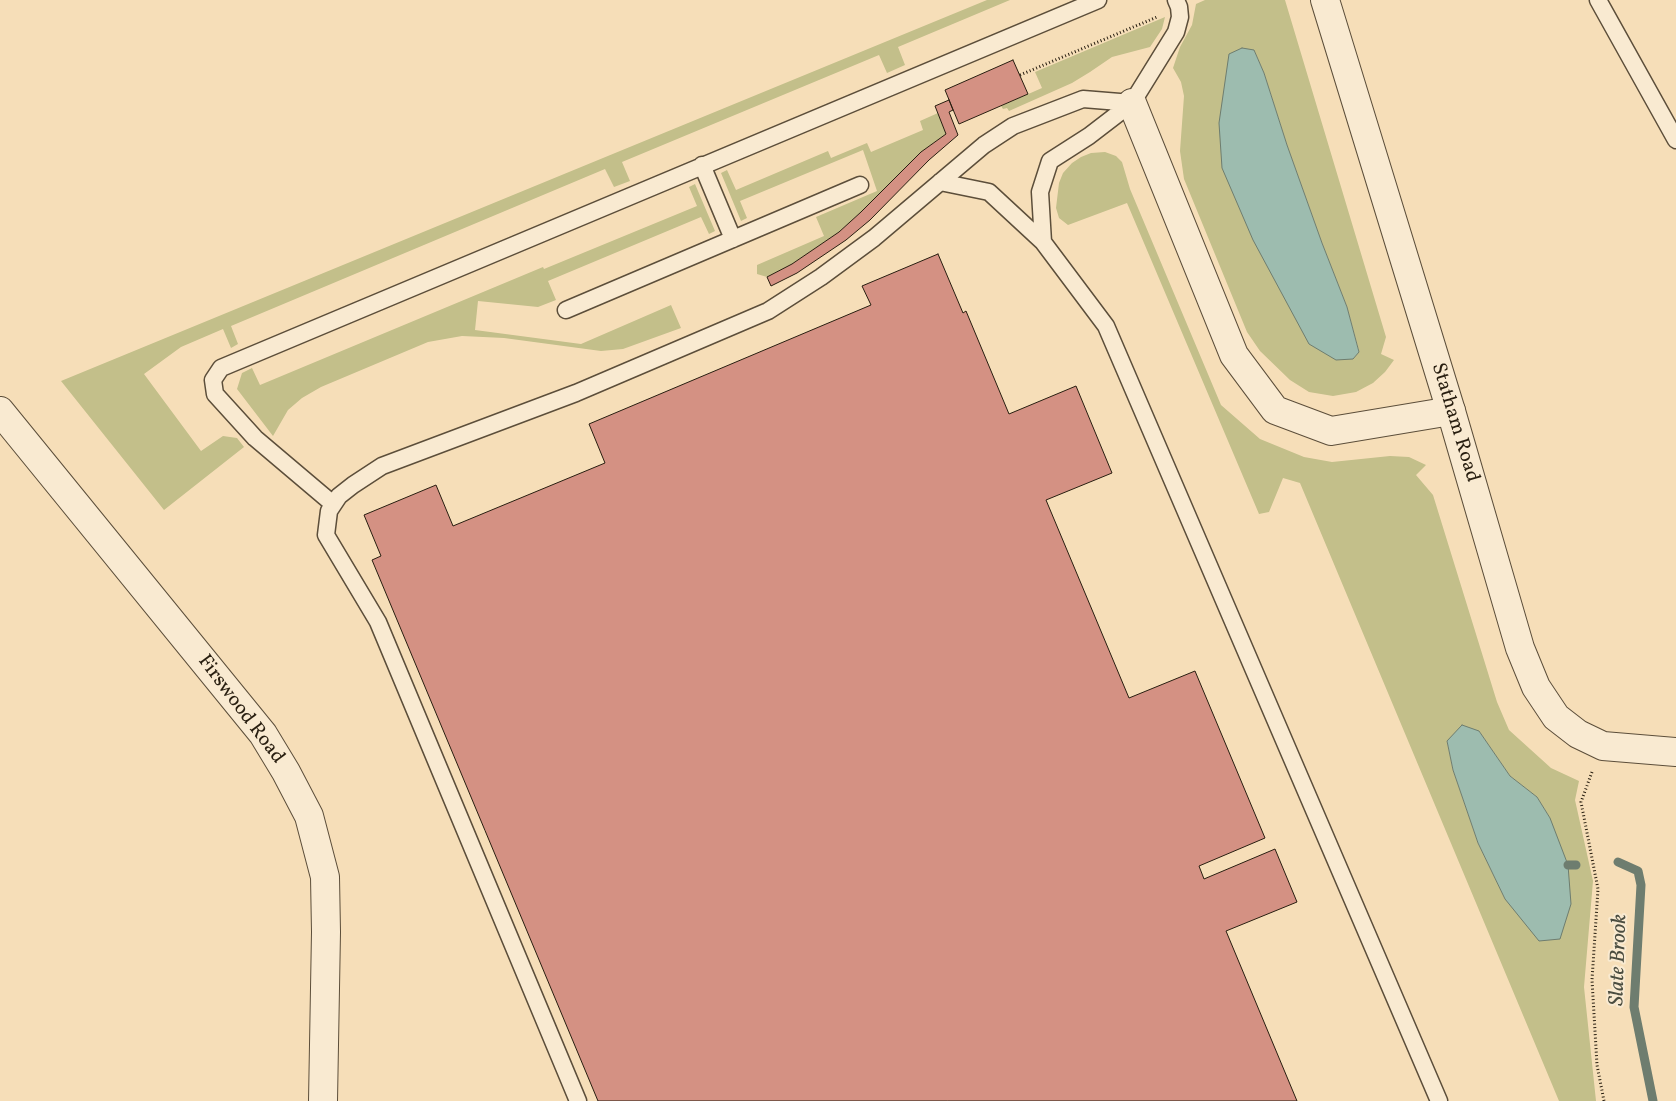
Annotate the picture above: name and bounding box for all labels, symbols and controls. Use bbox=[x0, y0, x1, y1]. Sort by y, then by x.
street label: Statham Road bbox=[1424, 360, 1484, 486]
street label: Firswood Road bbox=[191, 651, 289, 769]
water label: Slate Brook bbox=[1606, 914, 1634, 1006]

